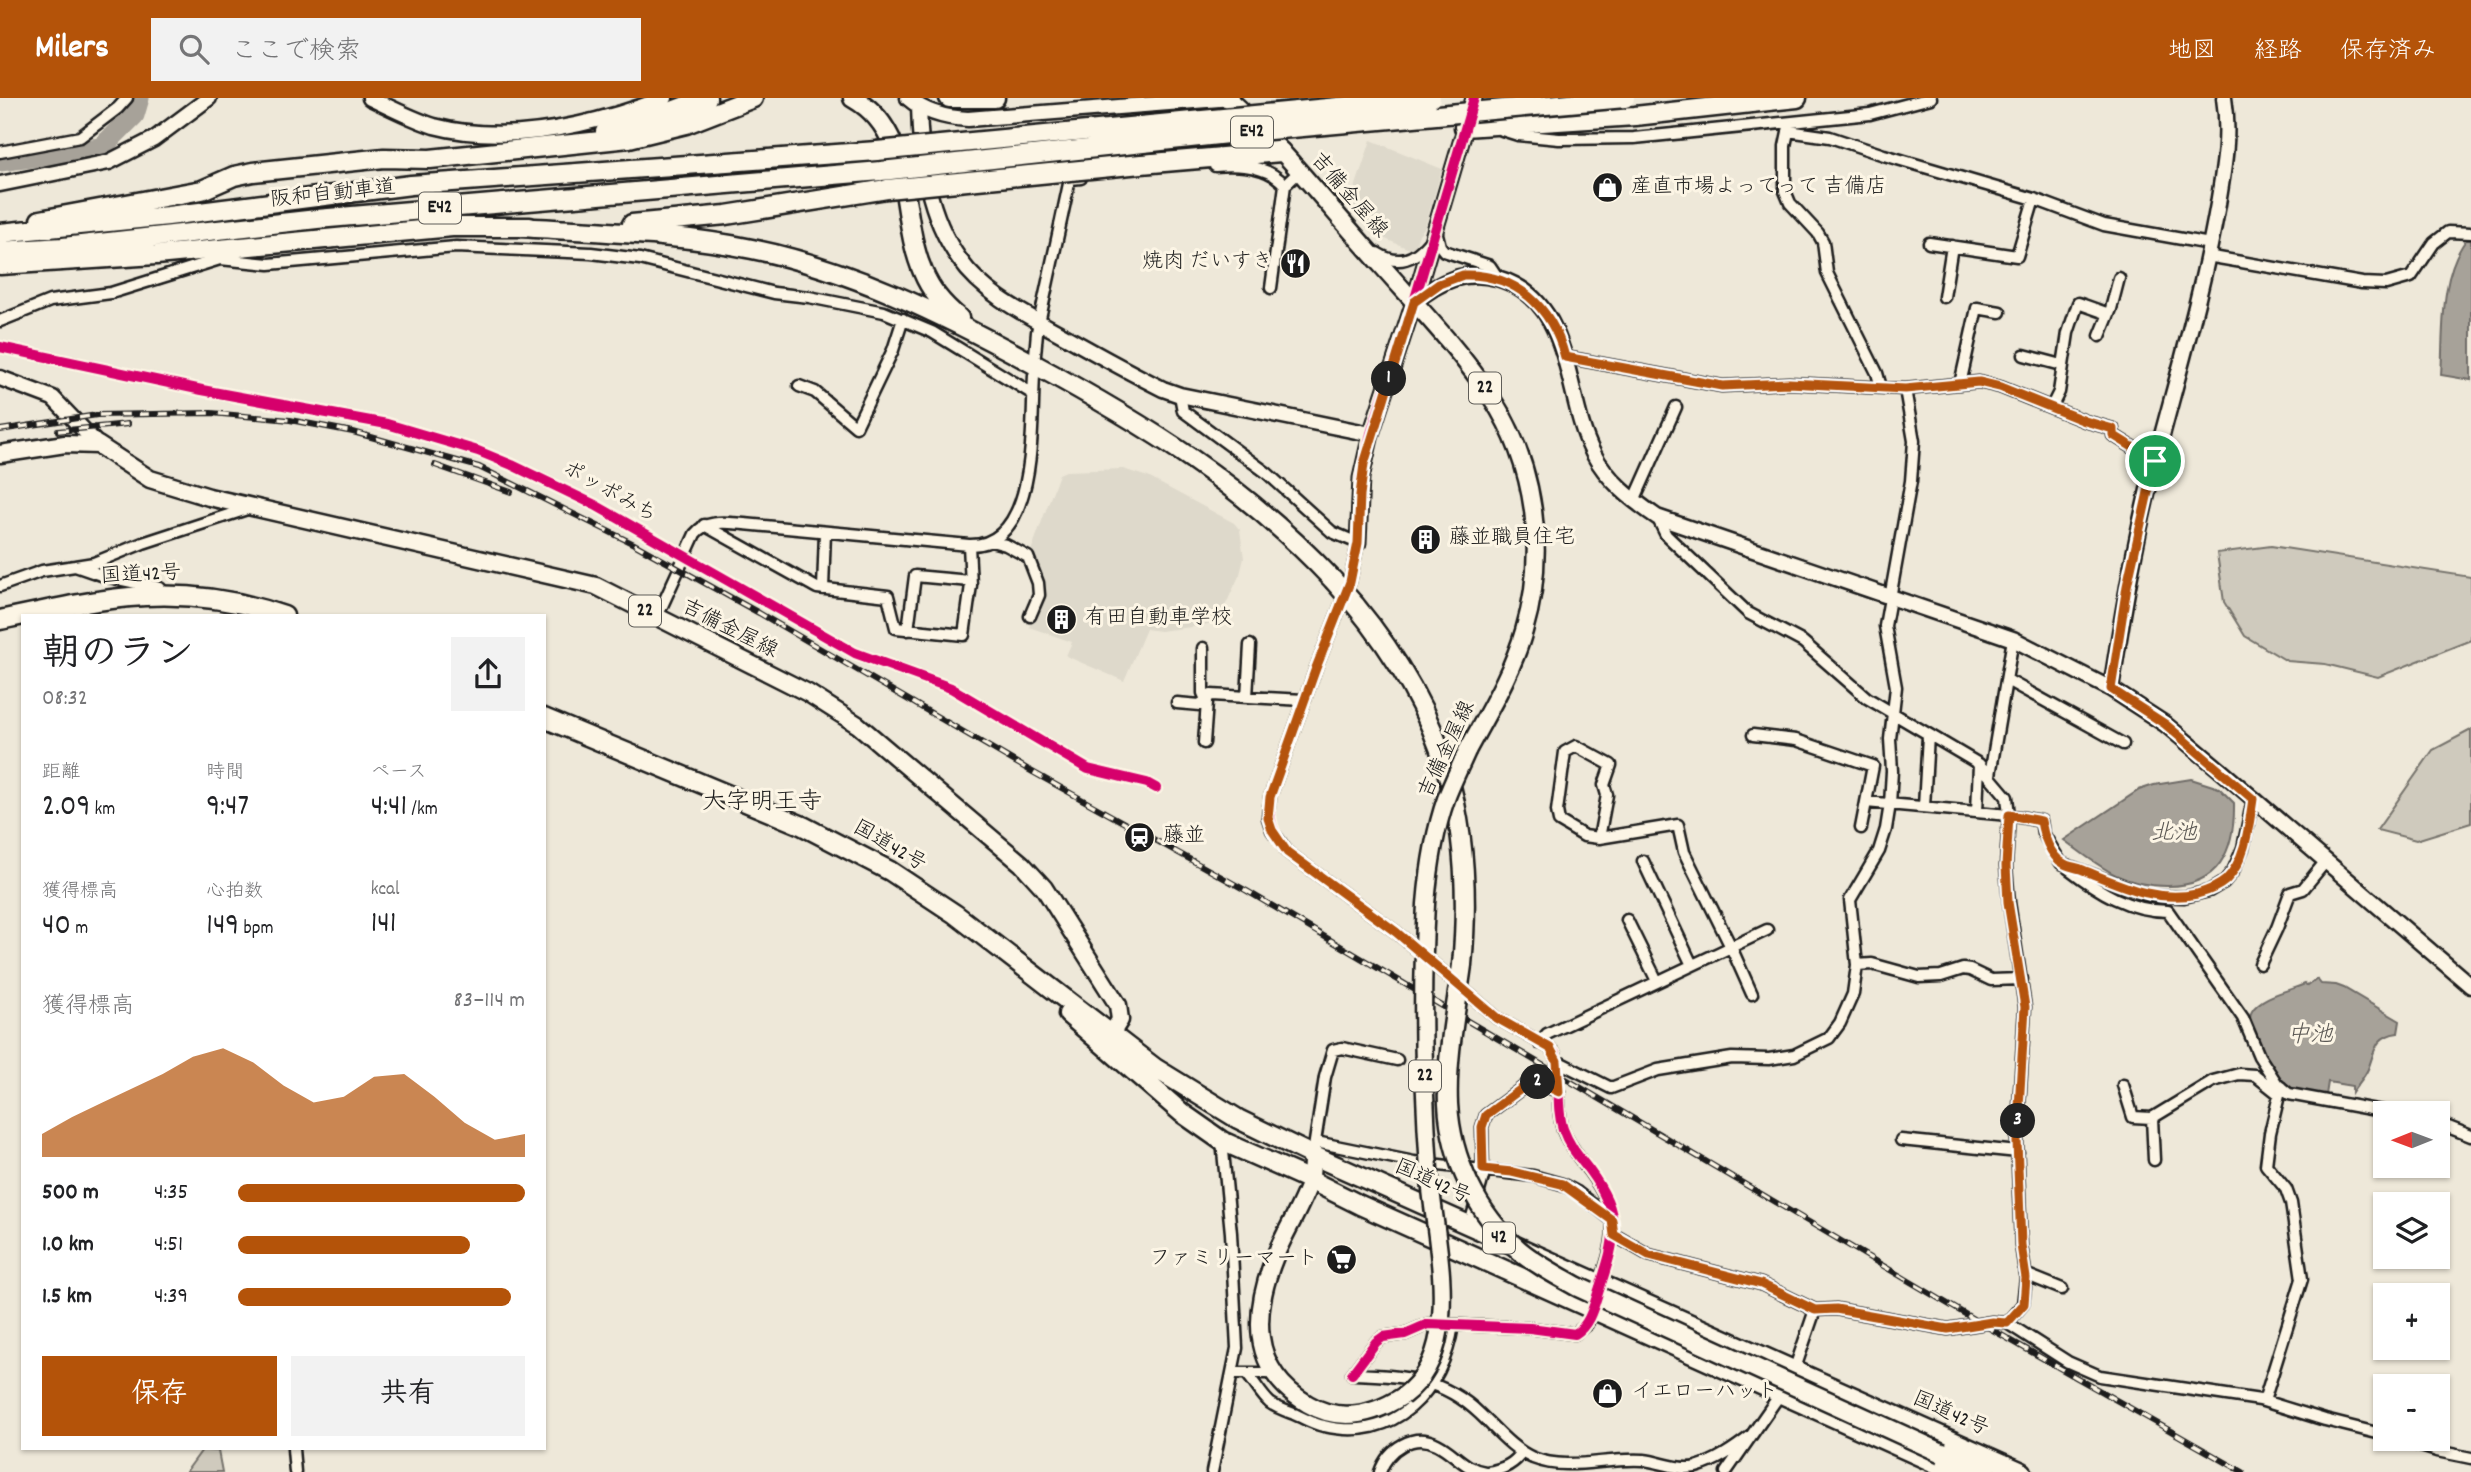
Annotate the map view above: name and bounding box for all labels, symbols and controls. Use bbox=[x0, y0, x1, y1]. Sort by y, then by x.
search box bbox=[151, 18, 641, 81]
text: Milers bbox=[35, 26, 109, 73]
icon: search bbox=[175, 30, 213, 68]
text: ここで検索 bbox=[231, 34, 361, 71]
text: 地図 bbox=[2168, 35, 2216, 69]
text: 経路 bbox=[2254, 35, 2302, 69]
text: 保存済み bbox=[2340, 35, 2436, 69]
road number: E42 bbox=[1231, 116, 1273, 148]
street label: 吉備金屋線 bbox=[1302, 147, 1394, 245]
shop icon: 産直市場よってって 吉備店 bbox=[1591, 171, 1625, 205]
street label: 阪和自動車道 bbox=[269, 173, 397, 217]
place label: 産直市場よってって 吉備店 bbox=[1631, 173, 1887, 203]
road number: E42 bbox=[419, 192, 461, 223]
restaurant icon: 焼肉 だいすき bbox=[1279, 246, 1313, 280]
place label: 焼肉 だいすき bbox=[1142, 248, 1273, 278]
pin: 1 bbox=[1372, 362, 1406, 396]
text: 1 bbox=[1386, 365, 1391, 392]
road number: 22 bbox=[1469, 372, 1501, 404]
pin bbox=[2125, 431, 2185, 491]
icon: arrive bbox=[2136, 442, 2174, 480]
street label: ポッポみち bbox=[556, 455, 662, 531]
building icon: 藤並職員住宅 bbox=[1409, 522, 1443, 556]
place label: 藤並職員住宅 bbox=[1449, 524, 1575, 554]
street label: 国道42号 bbox=[100, 559, 182, 593]
street label: 吉備金屋線 bbox=[675, 593, 783, 667]
road number: 22 bbox=[629, 596, 661, 626]
building icon: 有田自動車学校 bbox=[1045, 602, 1079, 636]
place label: 有田自動車学校 bbox=[1085, 604, 1232, 634]
text: 朝のラン bbox=[42, 629, 194, 684]
button: share bbox=[451, 637, 525, 711]
text: 08:32 bbox=[42, 683, 88, 716]
street label: 吉備金屋線 bbox=[1412, 696, 1484, 804]
text: 距離 bbox=[42, 760, 80, 787]
text: 時間 bbox=[206, 760, 244, 787]
text: ペース bbox=[371, 760, 427, 787]
district label: 大字明王寺 bbox=[702, 786, 822, 820]
text: 2.09 bbox=[42, 787, 90, 830]
text: 9:47 bbox=[206, 787, 249, 830]
text: 4:41 bbox=[371, 787, 407, 830]
text: km bbox=[90, 797, 115, 824]
text: /km bbox=[407, 797, 438, 824]
street label: 国道42号 bbox=[846, 814, 932, 880]
water label: 北池 bbox=[2151, 818, 2198, 851]
station icon: 藤並 bbox=[1123, 820, 1157, 854]
place label: 藤並 bbox=[1163, 822, 1205, 852]
text: kcal bbox=[371, 877, 400, 904]
text: 獲得標高 bbox=[42, 879, 118, 906]
text: 心拍数 bbox=[206, 879, 263, 906]
text: 141 bbox=[371, 904, 396, 947]
text: 40 bbox=[42, 906, 71, 949]
text: 149 bbox=[206, 906, 239, 949]
text: m bbox=[71, 916, 88, 943]
text: bpm bbox=[239, 916, 273, 943]
text: 83–114 m bbox=[453, 985, 525, 1018]
text: 獲得標高 bbox=[42, 991, 134, 1024]
water label: 中池 bbox=[2287, 1020, 2334, 1053]
road number: 22 bbox=[1409, 1060, 1441, 1092]
pin: 2 bbox=[1520, 1065, 1556, 1100]
text: 2 bbox=[1533, 1068, 1542, 1095]
north arrow bbox=[2373, 1101, 2450, 1178]
map controls bbox=[2373, 1101, 2450, 1451]
pin: 3 bbox=[2000, 1104, 2036, 1138]
text: 3 bbox=[2013, 1107, 2022, 1134]
street label: 国道42号 bbox=[1389, 1153, 1475, 1213]
text: 500 m bbox=[42, 1177, 99, 1210]
text: 4:35 bbox=[154, 1177, 188, 1210]
button: layers bbox=[2373, 1192, 2450, 1269]
road number: 42 bbox=[1483, 1222, 1515, 1254]
text: 1.0 km bbox=[42, 1229, 94, 1262]
text: 4:51 bbox=[154, 1229, 183, 1262]
supermarket icon: ファミリーマート bbox=[1324, 1243, 1358, 1277]
place label: ファミリーマート bbox=[1150, 1245, 1318, 1275]
text: 1.5 km bbox=[42, 1281, 92, 1314]
text: 4:39 bbox=[154, 1281, 188, 1314]
button: + bbox=[2373, 1283, 2450, 1360]
button: 保存 bbox=[42, 1356, 277, 1436]
button: 共有 bbox=[291, 1356, 525, 1436]
button: − bbox=[2373, 1374, 2450, 1451]
shop icon: イエローハット bbox=[1591, 1376, 1625, 1410]
place label: イエローハット bbox=[1631, 1378, 1778, 1408]
street label: 国道42号 bbox=[1907, 1385, 1993, 1445]

